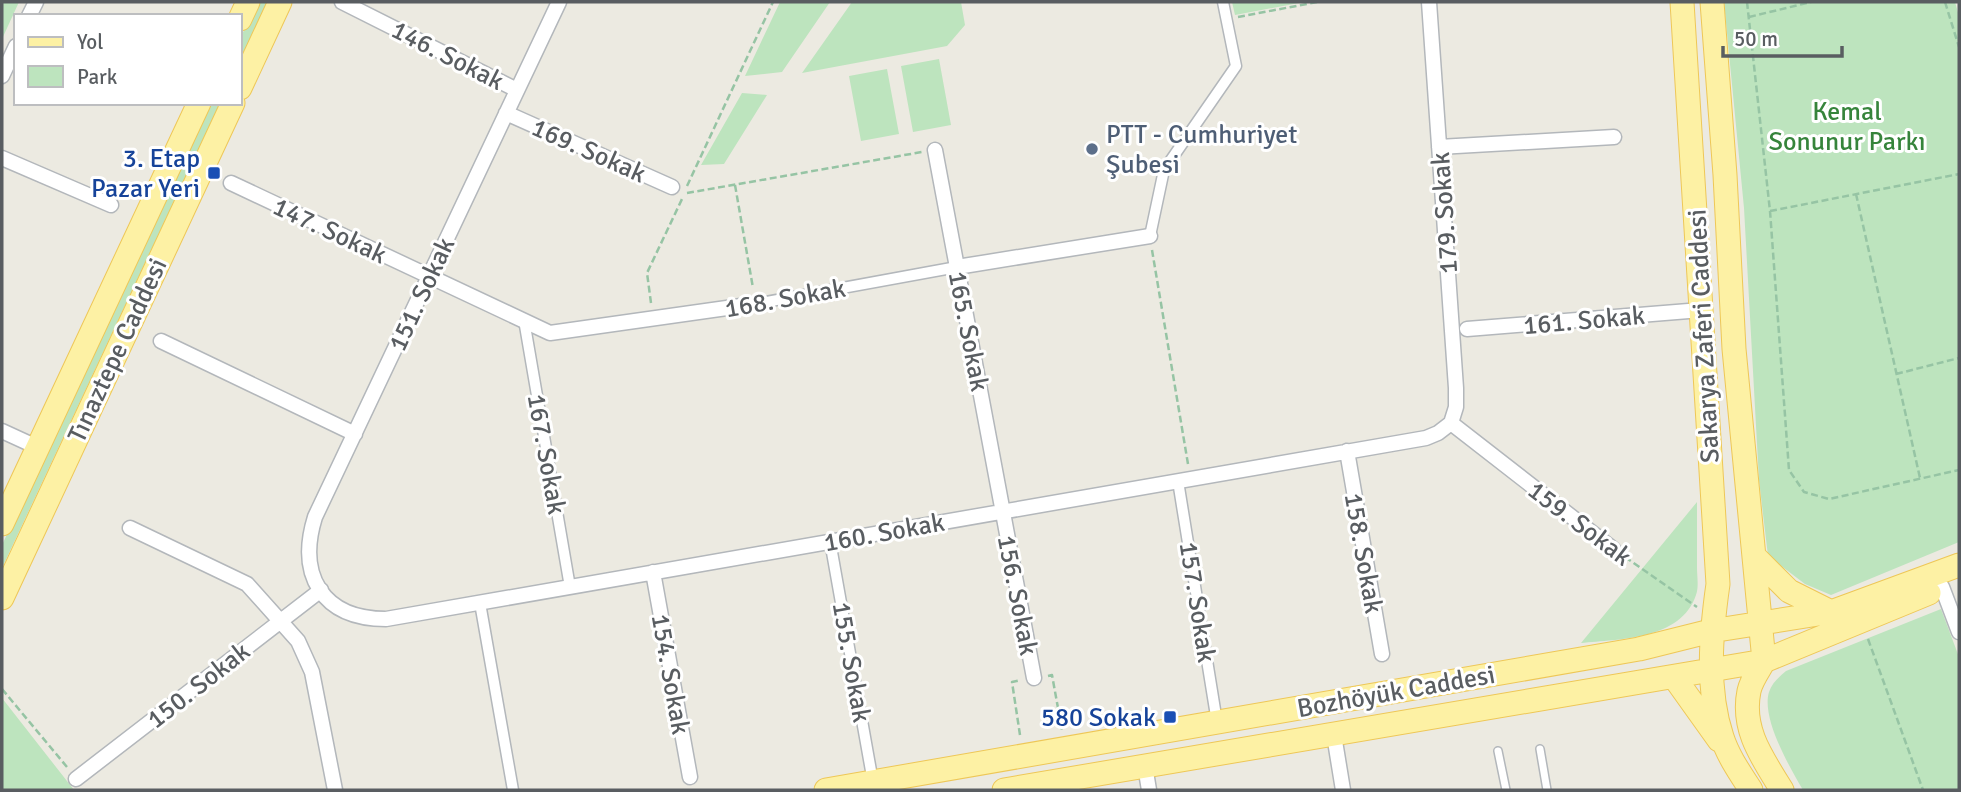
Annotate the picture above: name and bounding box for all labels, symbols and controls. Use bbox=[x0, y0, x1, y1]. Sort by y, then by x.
legend bbox=[14, 14, 242, 105]
street label: 146. Sokak bbox=[386, 14, 509, 98]
scale bar bbox=[1723, 14, 1842, 58]
text: 50 m bbox=[1734, 26, 1778, 52]
text: Yol bbox=[77, 29, 103, 55]
text: Park bbox=[77, 64, 118, 90]
park label: Kemal Sonunur Parkı bbox=[1769, 96, 1925, 158]
street label: 169. Sokak bbox=[526, 112, 651, 190]
place label: PTT - Cumhuriyet Şubesi bbox=[1106, 119, 1297, 181]
marker: PTT - Cumhuriyet Şubesi bbox=[1084, 141, 1100, 157]
place label: 3. Etap Pazar Yeri bbox=[91, 143, 200, 205]
street label: 179. Sokak bbox=[1425, 151, 1465, 275]
marker: 3. Etap Pazar Yeri bbox=[206, 165, 222, 181]
street label: 147. Sokak bbox=[268, 191, 392, 271]
street label: Sakarya Zaferi Caddesi bbox=[1681, 208, 1727, 464]
street label: 151. Sokak bbox=[382, 232, 462, 356]
street label: Tınaztepe Caddesi bbox=[61, 253, 175, 448]
street label: 165. Sokak bbox=[941, 268, 995, 394]
street label: 168. Sokak bbox=[722, 273, 848, 325]
street label: 161. Sokak bbox=[1522, 300, 1646, 342]
street label: 167. Sokak bbox=[520, 391, 572, 517]
street label: 159. Sokak bbox=[1521, 474, 1638, 573]
street label: 158. Sokak bbox=[1337, 490, 1389, 616]
street label: 160. Sokak bbox=[821, 507, 947, 559]
street label: 156. Sokak bbox=[990, 532, 1044, 658]
street label: 157. Sokak bbox=[1172, 539, 1222, 665]
street label: 155. Sokak bbox=[825, 599, 877, 725]
street label: 154. Sokak bbox=[644, 611, 696, 737]
street label: 150. Sokak bbox=[141, 636, 256, 736]
street label: Bozhöyük Caddesi bbox=[1295, 659, 1498, 725]
place label: 580 Sokak bbox=[1041, 702, 1156, 734]
marker: 580 Sokak bbox=[1162, 709, 1178, 725]

